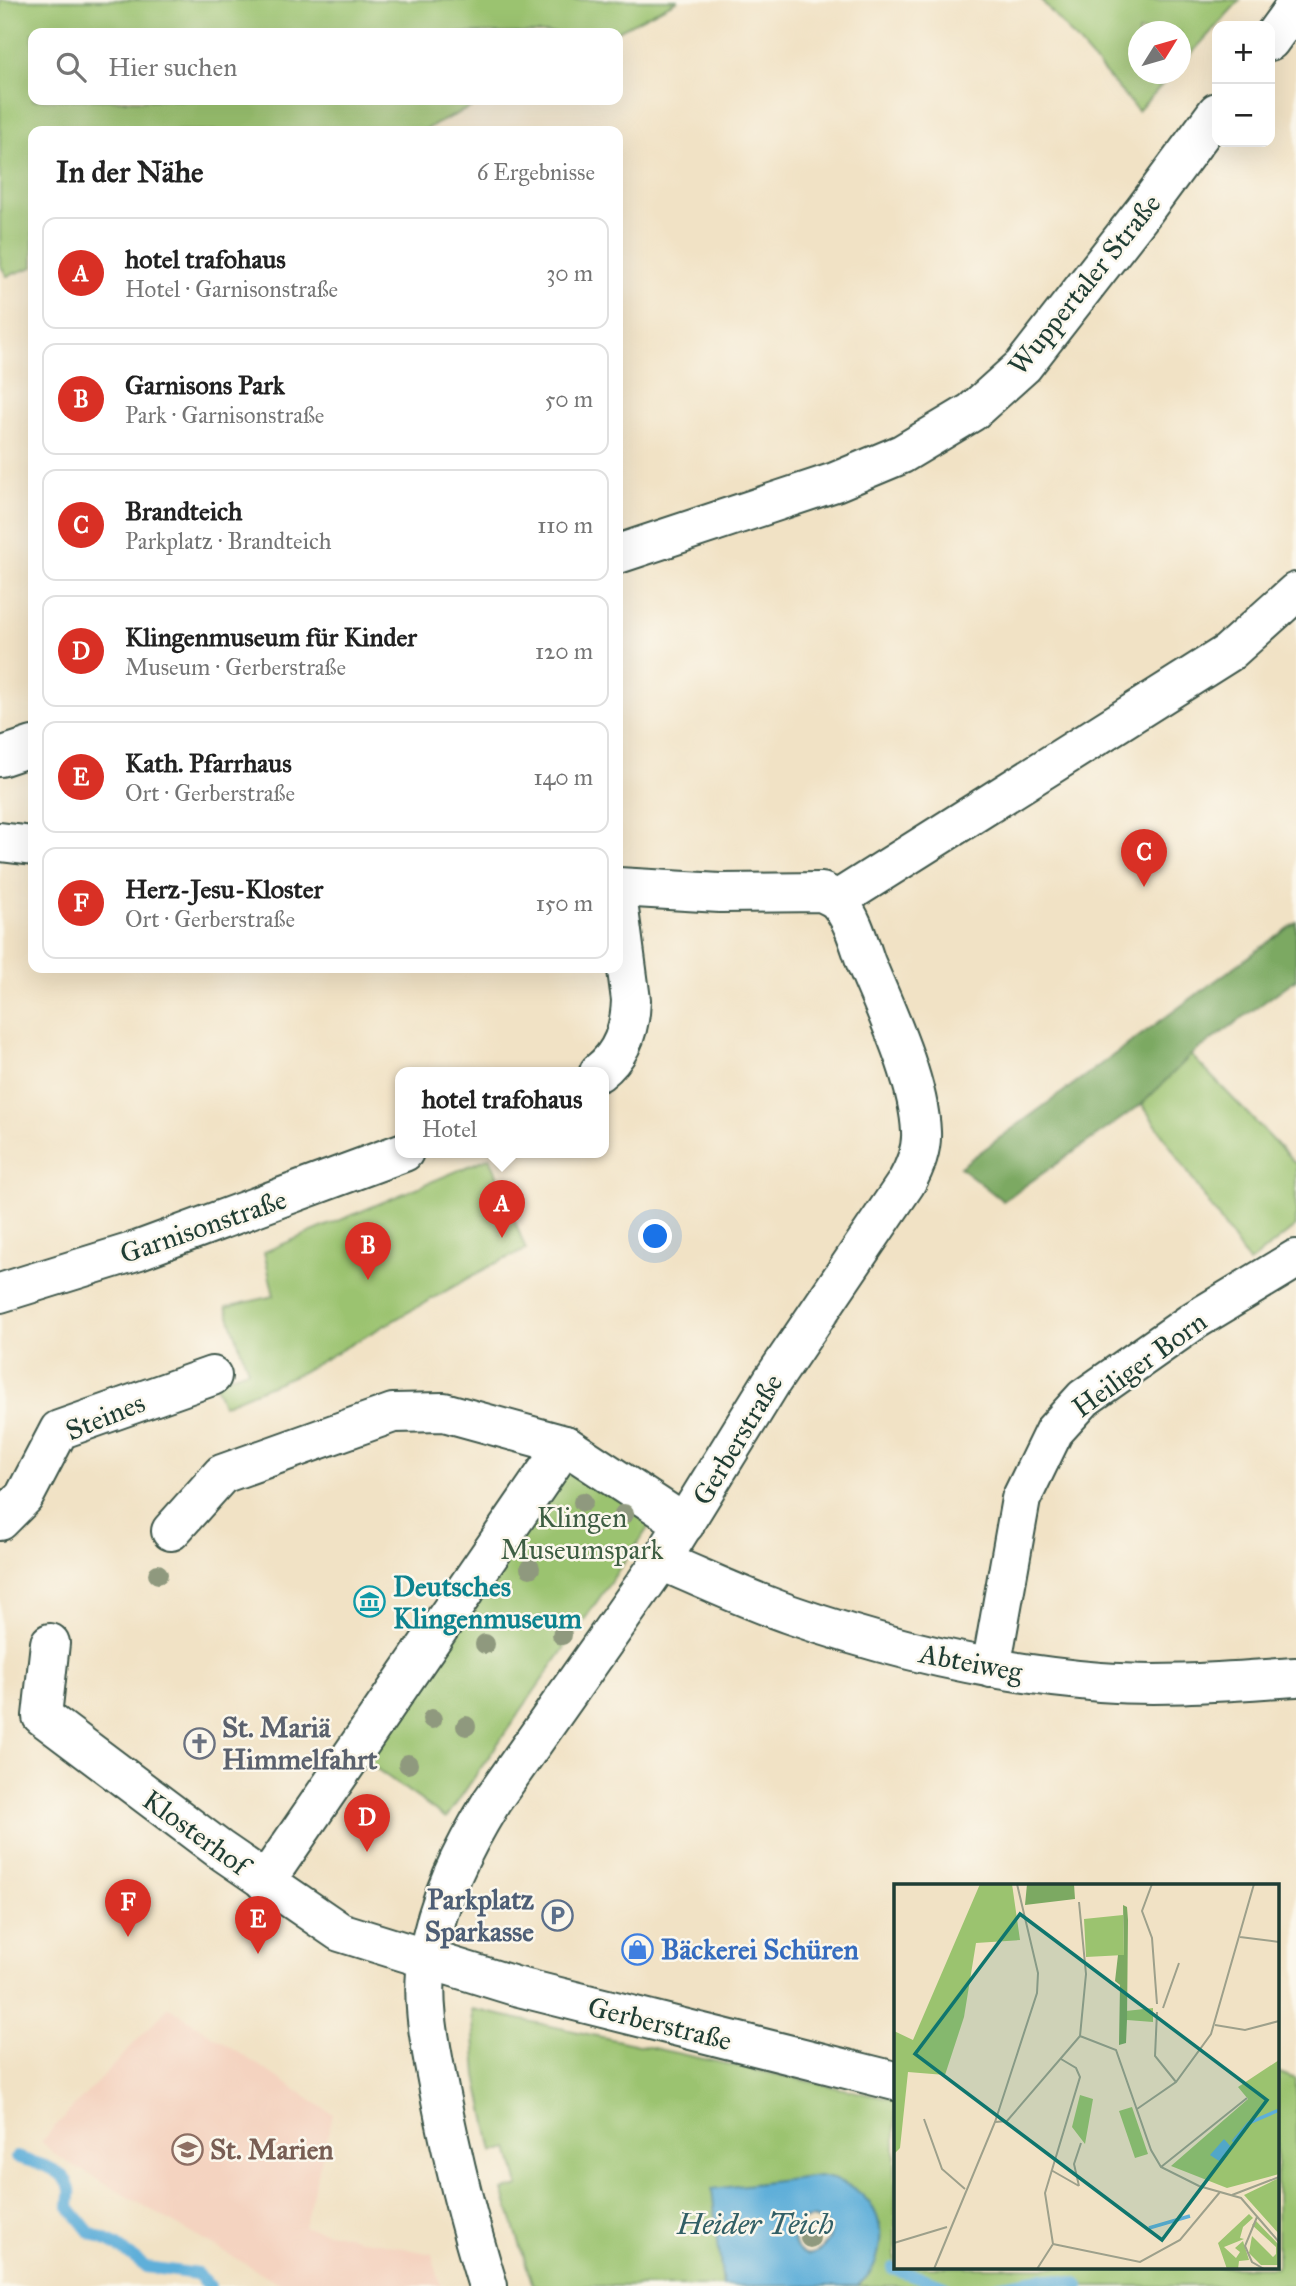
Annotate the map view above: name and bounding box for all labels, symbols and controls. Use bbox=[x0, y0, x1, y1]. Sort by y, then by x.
north arrow bbox=[1128, 21, 1191, 84]
map controls bbox=[1212, 21, 1275, 147]
button: + bbox=[1212, 21, 1275, 84]
search box bbox=[28, 28, 623, 105]
icon: search bbox=[52, 48, 90, 86]
text: Hier suchen bbox=[108, 51, 237, 83]
button: − bbox=[1212, 84, 1275, 147]
text: In der Nähe bbox=[56, 154, 204, 190]
text: 6 Ergebnisse bbox=[477, 158, 595, 186]
street label: Wuppertaler Straße bbox=[1001, 187, 1168, 382]
text: hotel trafohaus bbox=[125, 243, 286, 275]
text: A bbox=[73, 259, 89, 287]
text: 30 m bbox=[546, 259, 593, 287]
text: Hotel · Garnisonstraße bbox=[125, 275, 338, 303]
text: Garnisons Park bbox=[125, 369, 285, 401]
text: B bbox=[73, 385, 89, 413]
text: 50 m bbox=[545, 385, 593, 413]
text: Park · Garnisonstraße bbox=[125, 401, 324, 429]
text: Brandteich bbox=[125, 495, 242, 527]
text: C bbox=[73, 511, 89, 539]
text: 110 m bbox=[537, 511, 593, 539]
text: Parkplatz · Brandteich bbox=[125, 527, 331, 555]
text: Klingenmuseum für Kinder bbox=[125, 621, 417, 653]
text: D bbox=[72, 637, 90, 665]
text: 120 m bbox=[535, 637, 593, 665]
text: Museum · Gerberstraße bbox=[125, 653, 346, 681]
text: Kath. Pfarrhaus bbox=[125, 747, 292, 779]
text: E bbox=[73, 763, 89, 791]
text: 140 m bbox=[533, 763, 593, 791]
text: Ort · Gerberstraße bbox=[125, 779, 295, 807]
pin: C bbox=[1121, 829, 1167, 887]
text: Herz-Jesu-Kloster bbox=[125, 873, 323, 905]
text: F bbox=[73, 889, 89, 917]
text: 150 m bbox=[536, 889, 593, 917]
text: Ort · Gerberstraße bbox=[125, 905, 295, 933]
popup bbox=[395, 1067, 609, 1158]
text: hotel trafohaus bbox=[422, 1083, 582, 1115]
text: Hotel bbox=[422, 1115, 477, 1143]
pin: A bbox=[479, 1180, 525, 1238]
street label: Garnisonstraße bbox=[115, 1182, 291, 1271]
your location bbox=[638, 1219, 672, 1253]
pin: B bbox=[345, 1222, 391, 1280]
street label: Heiliger Born bbox=[1065, 1304, 1214, 1425]
street label: Gerberstraße bbox=[685, 1367, 790, 1511]
street label: Steines bbox=[60, 1385, 150, 1448]
park label: Klingen Museumspark bbox=[500, 1500, 664, 1567]
place label: Deutsches Klingenmuseum bbox=[393, 1569, 582, 1636]
museum icon: Deutsches Klingenmuseum bbox=[353, 1585, 387, 1619]
street label: Abteiweg bbox=[915, 1635, 1026, 1690]
place label: St. Mariä Himmelfahrt bbox=[222, 1710, 377, 1777]
church icon: St. Mariä Himmelfahrt bbox=[182, 1726, 216, 1760]
street label: Klosterhof bbox=[136, 1782, 259, 1885]
pin: D bbox=[344, 1794, 390, 1852]
pin: F bbox=[105, 1879, 151, 1937]
place label: Parkplatz Sparkasse bbox=[425, 1882, 534, 1949]
inset map bbox=[894, 1884, 1278, 2268]
pin: E bbox=[235, 1896, 281, 1954]
parking icon: Parkplatz Sparkasse bbox=[540, 1898, 574, 1932]
shop icon: Bäckerei Schüren bbox=[621, 1932, 655, 1966]
place label: Bäckerei Schüren bbox=[661, 1932, 859, 1967]
street label: Gerberstraße bbox=[584, 1989, 735, 2058]
school or university icon: St. Marien bbox=[170, 2132, 204, 2166]
place label: St. Marien bbox=[210, 2132, 333, 2167]
water label: Heider Teich bbox=[675, 2206, 834, 2242]

